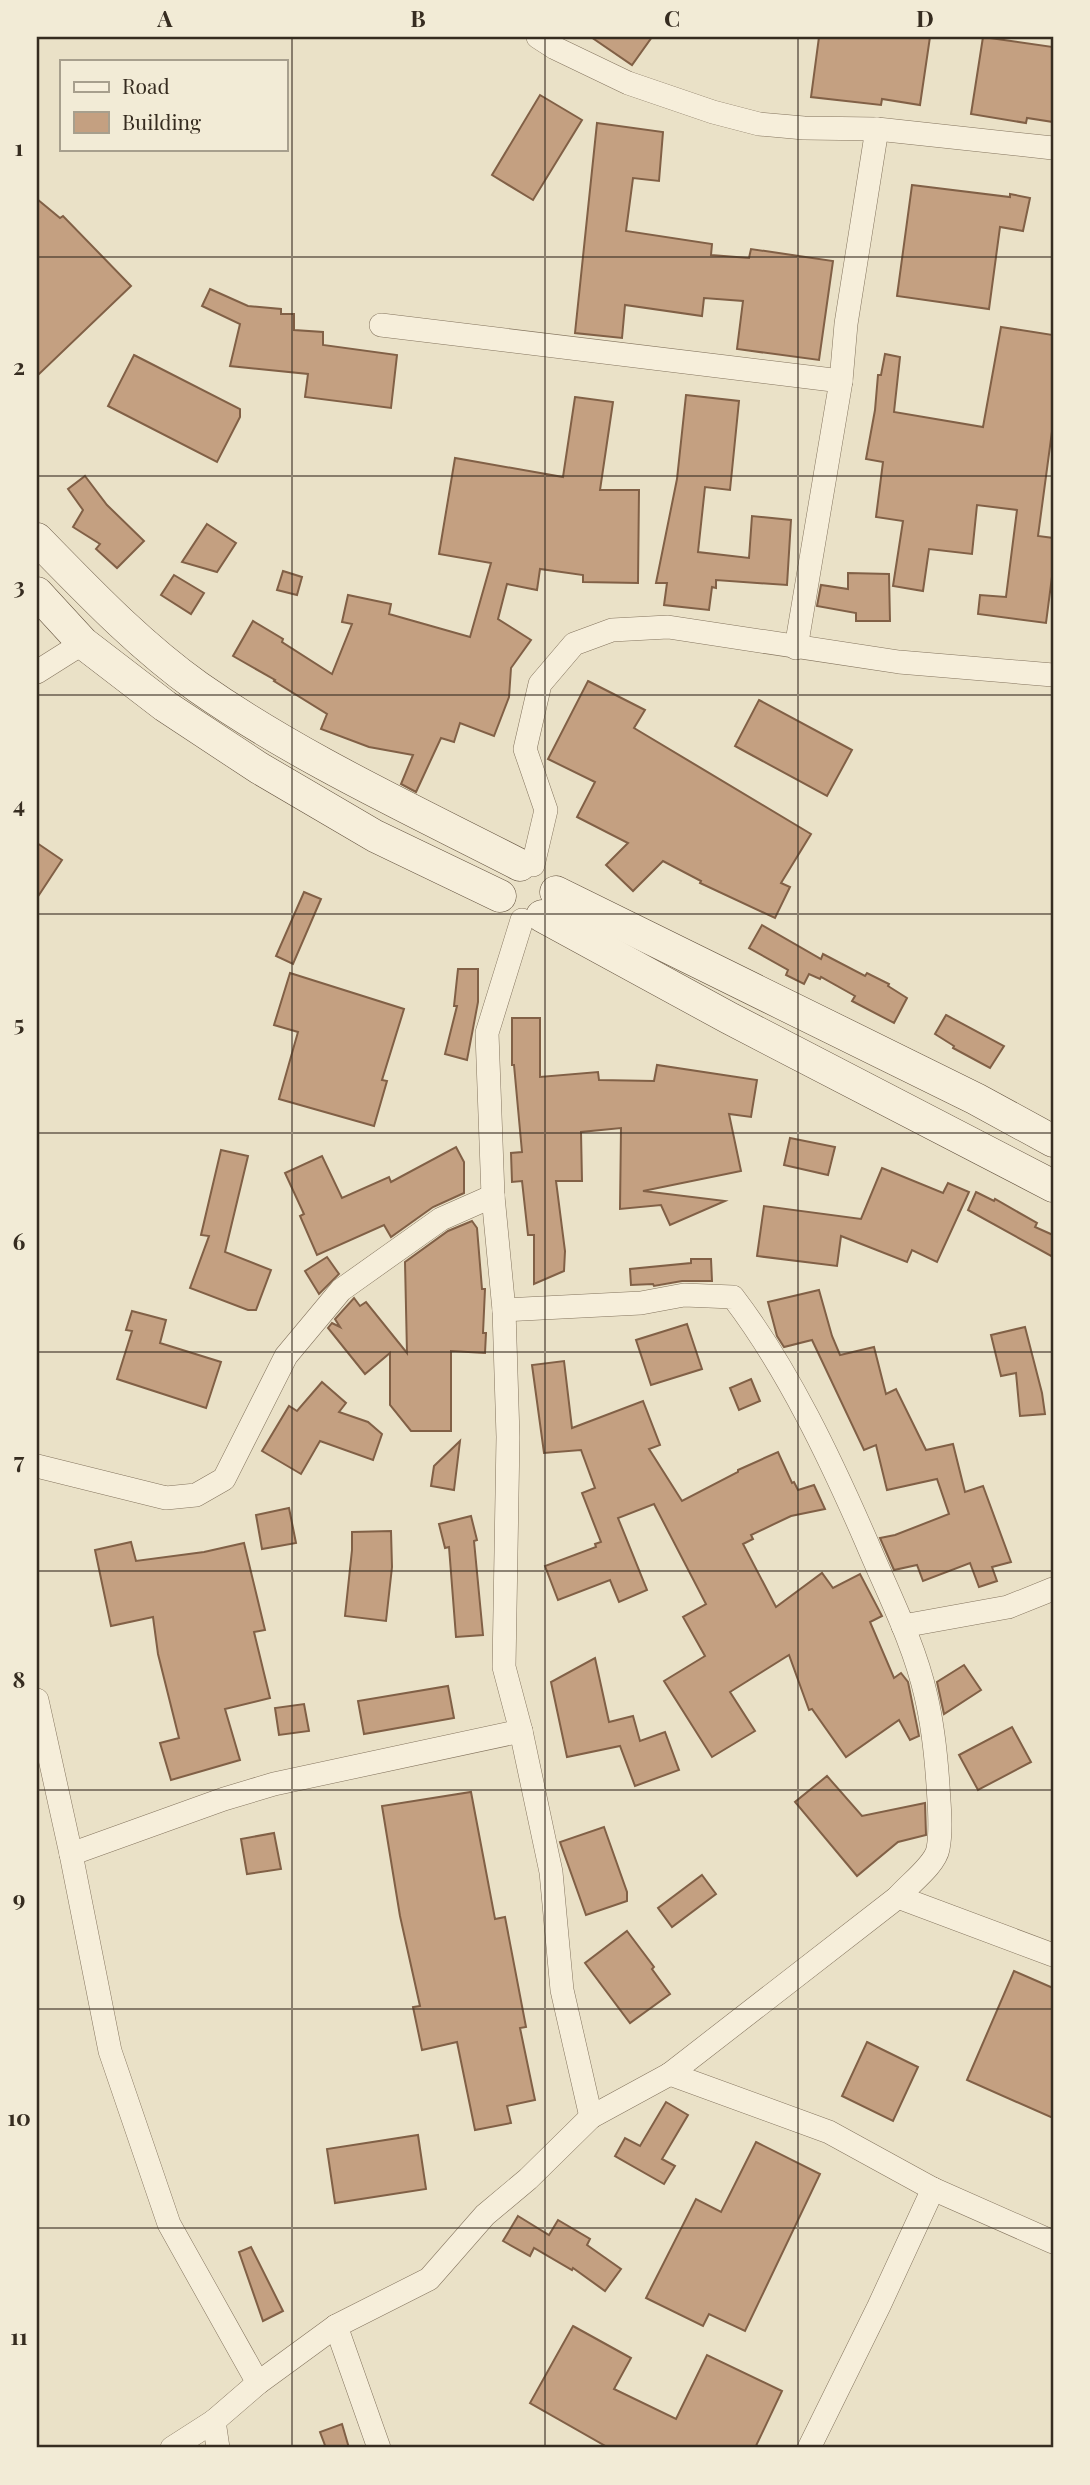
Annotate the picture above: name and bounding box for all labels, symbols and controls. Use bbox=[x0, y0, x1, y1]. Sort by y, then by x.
text: A bbox=[156, 2, 173, 33]
text: B bbox=[410, 2, 426, 33]
text: C bbox=[664, 2, 680, 33]
text: D bbox=[916, 2, 934, 33]
legend bbox=[60, 60, 287, 150]
text: Road bbox=[122, 71, 170, 99]
text: Building bbox=[122, 107, 201, 135]
text: 1 bbox=[15, 131, 24, 162]
text: 2 bbox=[13, 350, 25, 381]
text: 3 bbox=[13, 569, 25, 600]
text: 4 bbox=[13, 788, 25, 819]
text: 5 bbox=[14, 1007, 24, 1038]
text: 6 bbox=[13, 1225, 26, 1256]
text: 7 bbox=[14, 1444, 25, 1475]
text: 8 bbox=[13, 1663, 25, 1694]
text: 9 bbox=[13, 1882, 25, 1913]
text: 10 bbox=[7, 2101, 31, 2132]
text: 11 bbox=[10, 2320, 28, 2351]

